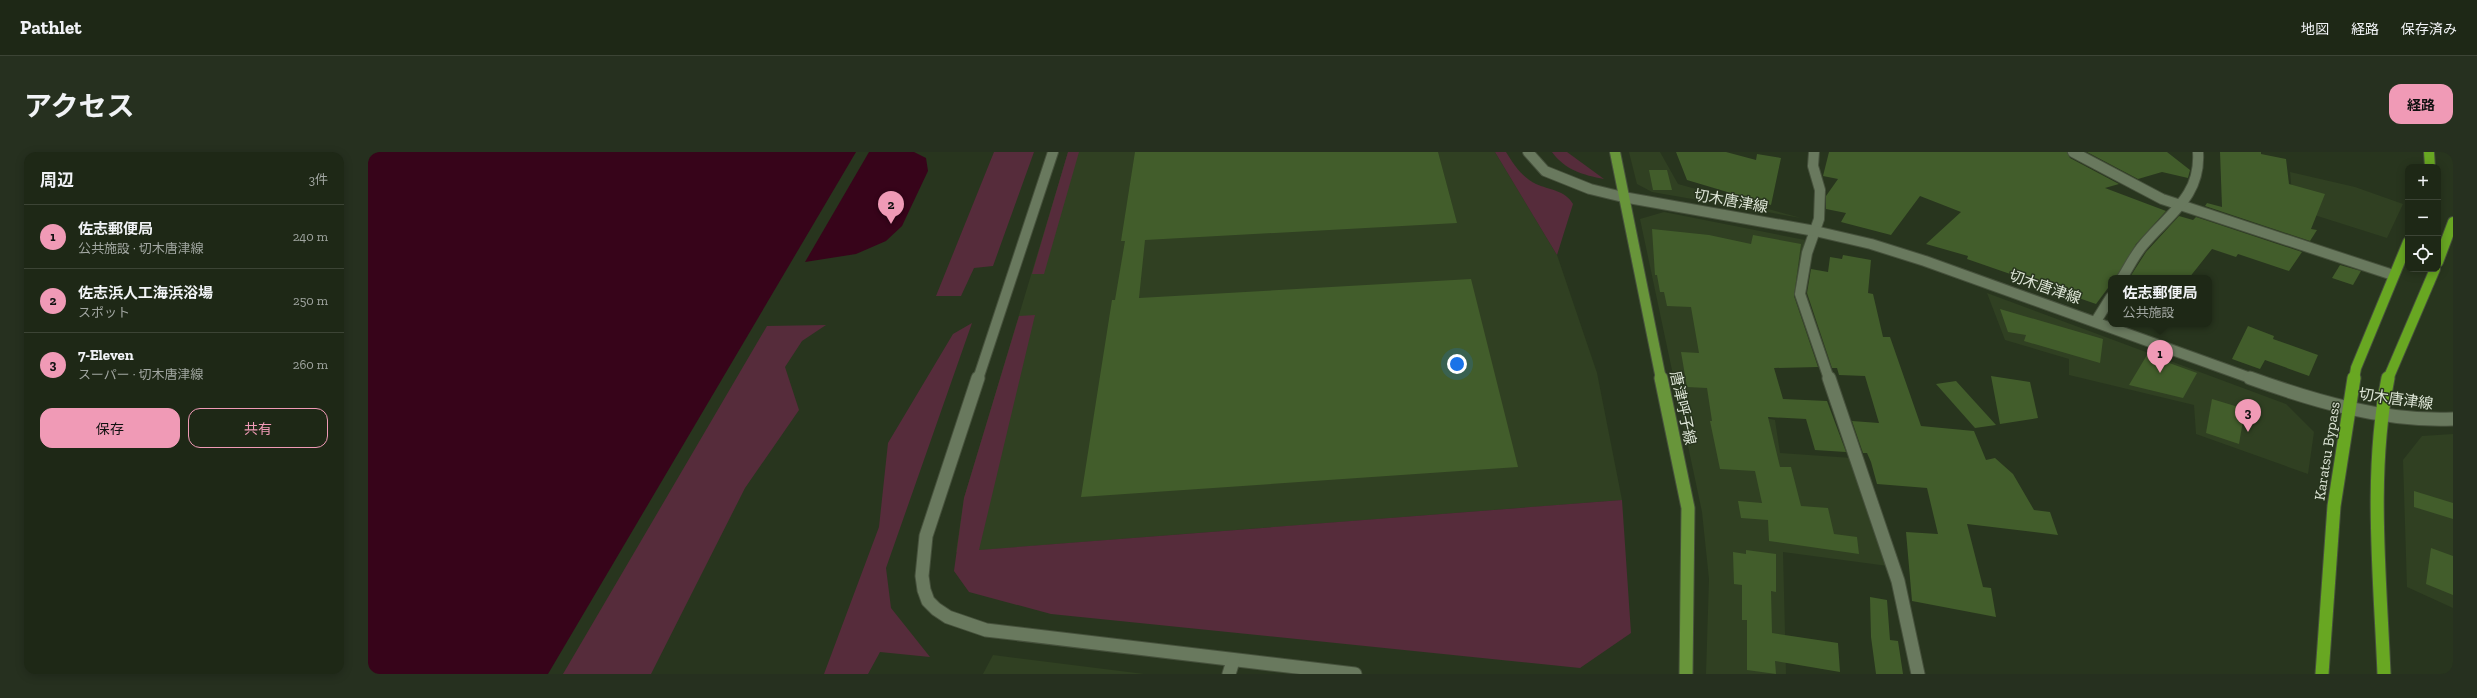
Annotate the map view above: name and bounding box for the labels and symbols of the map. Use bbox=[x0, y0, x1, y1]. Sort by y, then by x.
street label: 切木唐津線 bbox=[1692, 186, 1770, 216]
pin: 2 bbox=[878, 191, 904, 224]
street label: 切木唐津線 bbox=[2007, 266, 2083, 308]
pin: 1 bbox=[2147, 340, 2173, 373]
your location bbox=[1447, 354, 1467, 374]
street label: 唐津呼子線 bbox=[1666, 369, 1700, 447]
street label: 切木唐津線 bbox=[2358, 385, 2434, 413]
pin: 3 bbox=[2235, 399, 2261, 432]
street label: Karatsu Bypass bbox=[2310, 400, 2344, 502]

